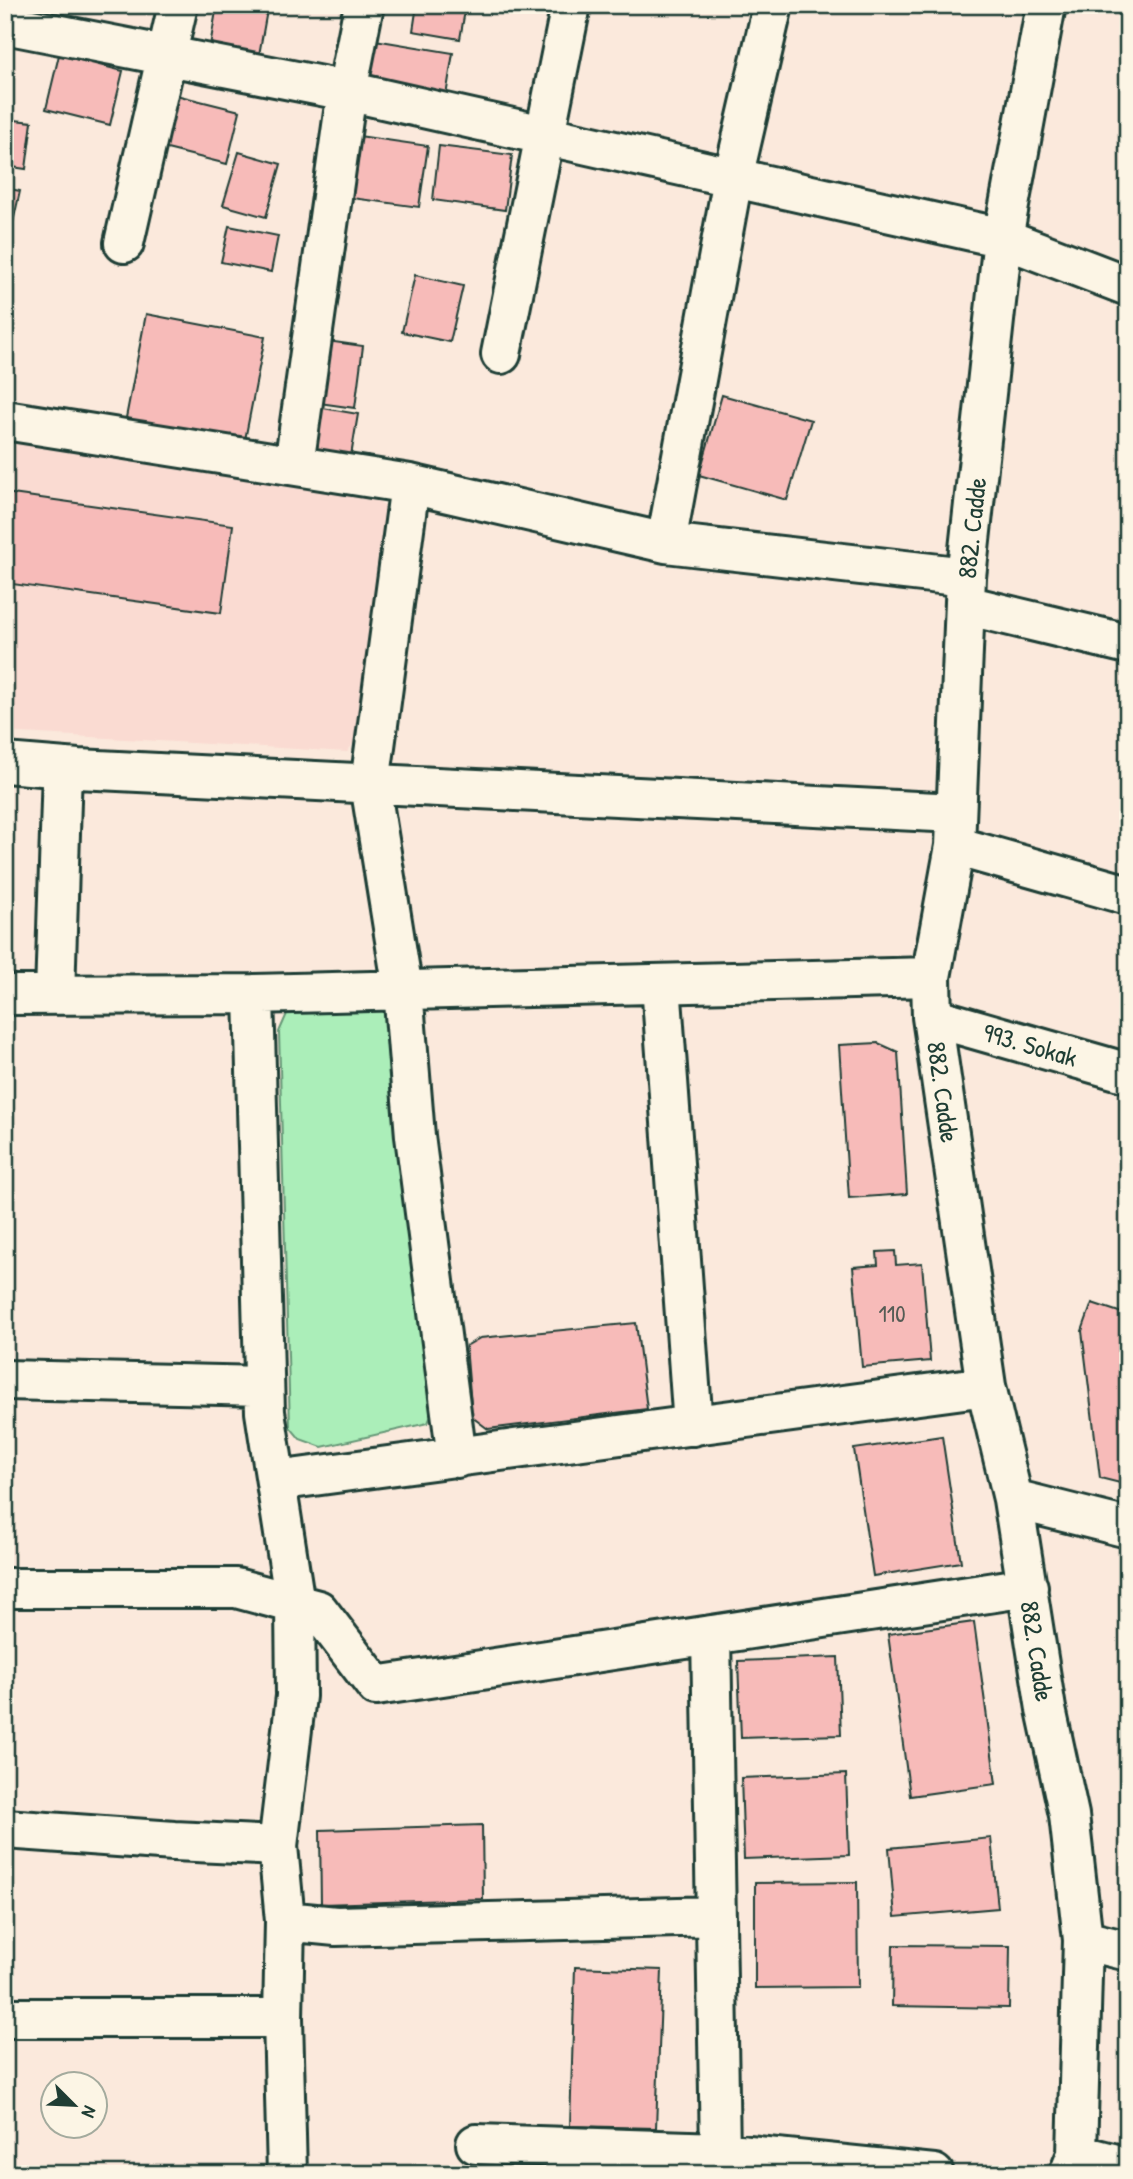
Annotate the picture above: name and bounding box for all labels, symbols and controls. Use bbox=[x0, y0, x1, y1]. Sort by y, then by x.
street label: 882. Cadde bbox=[949, 476, 994, 580]
street label: 993. Sokak bbox=[979, 1014, 1082, 1075]
street label: 882. Cadde bbox=[919, 1039, 968, 1145]
house number: 110 bbox=[878, 1298, 906, 1329]
street label: 882. Cadde bbox=[1012, 1598, 1063, 1704]
north arrow bbox=[38, 2070, 108, 2140]
text: N bbox=[76, 2102, 103, 2122]

